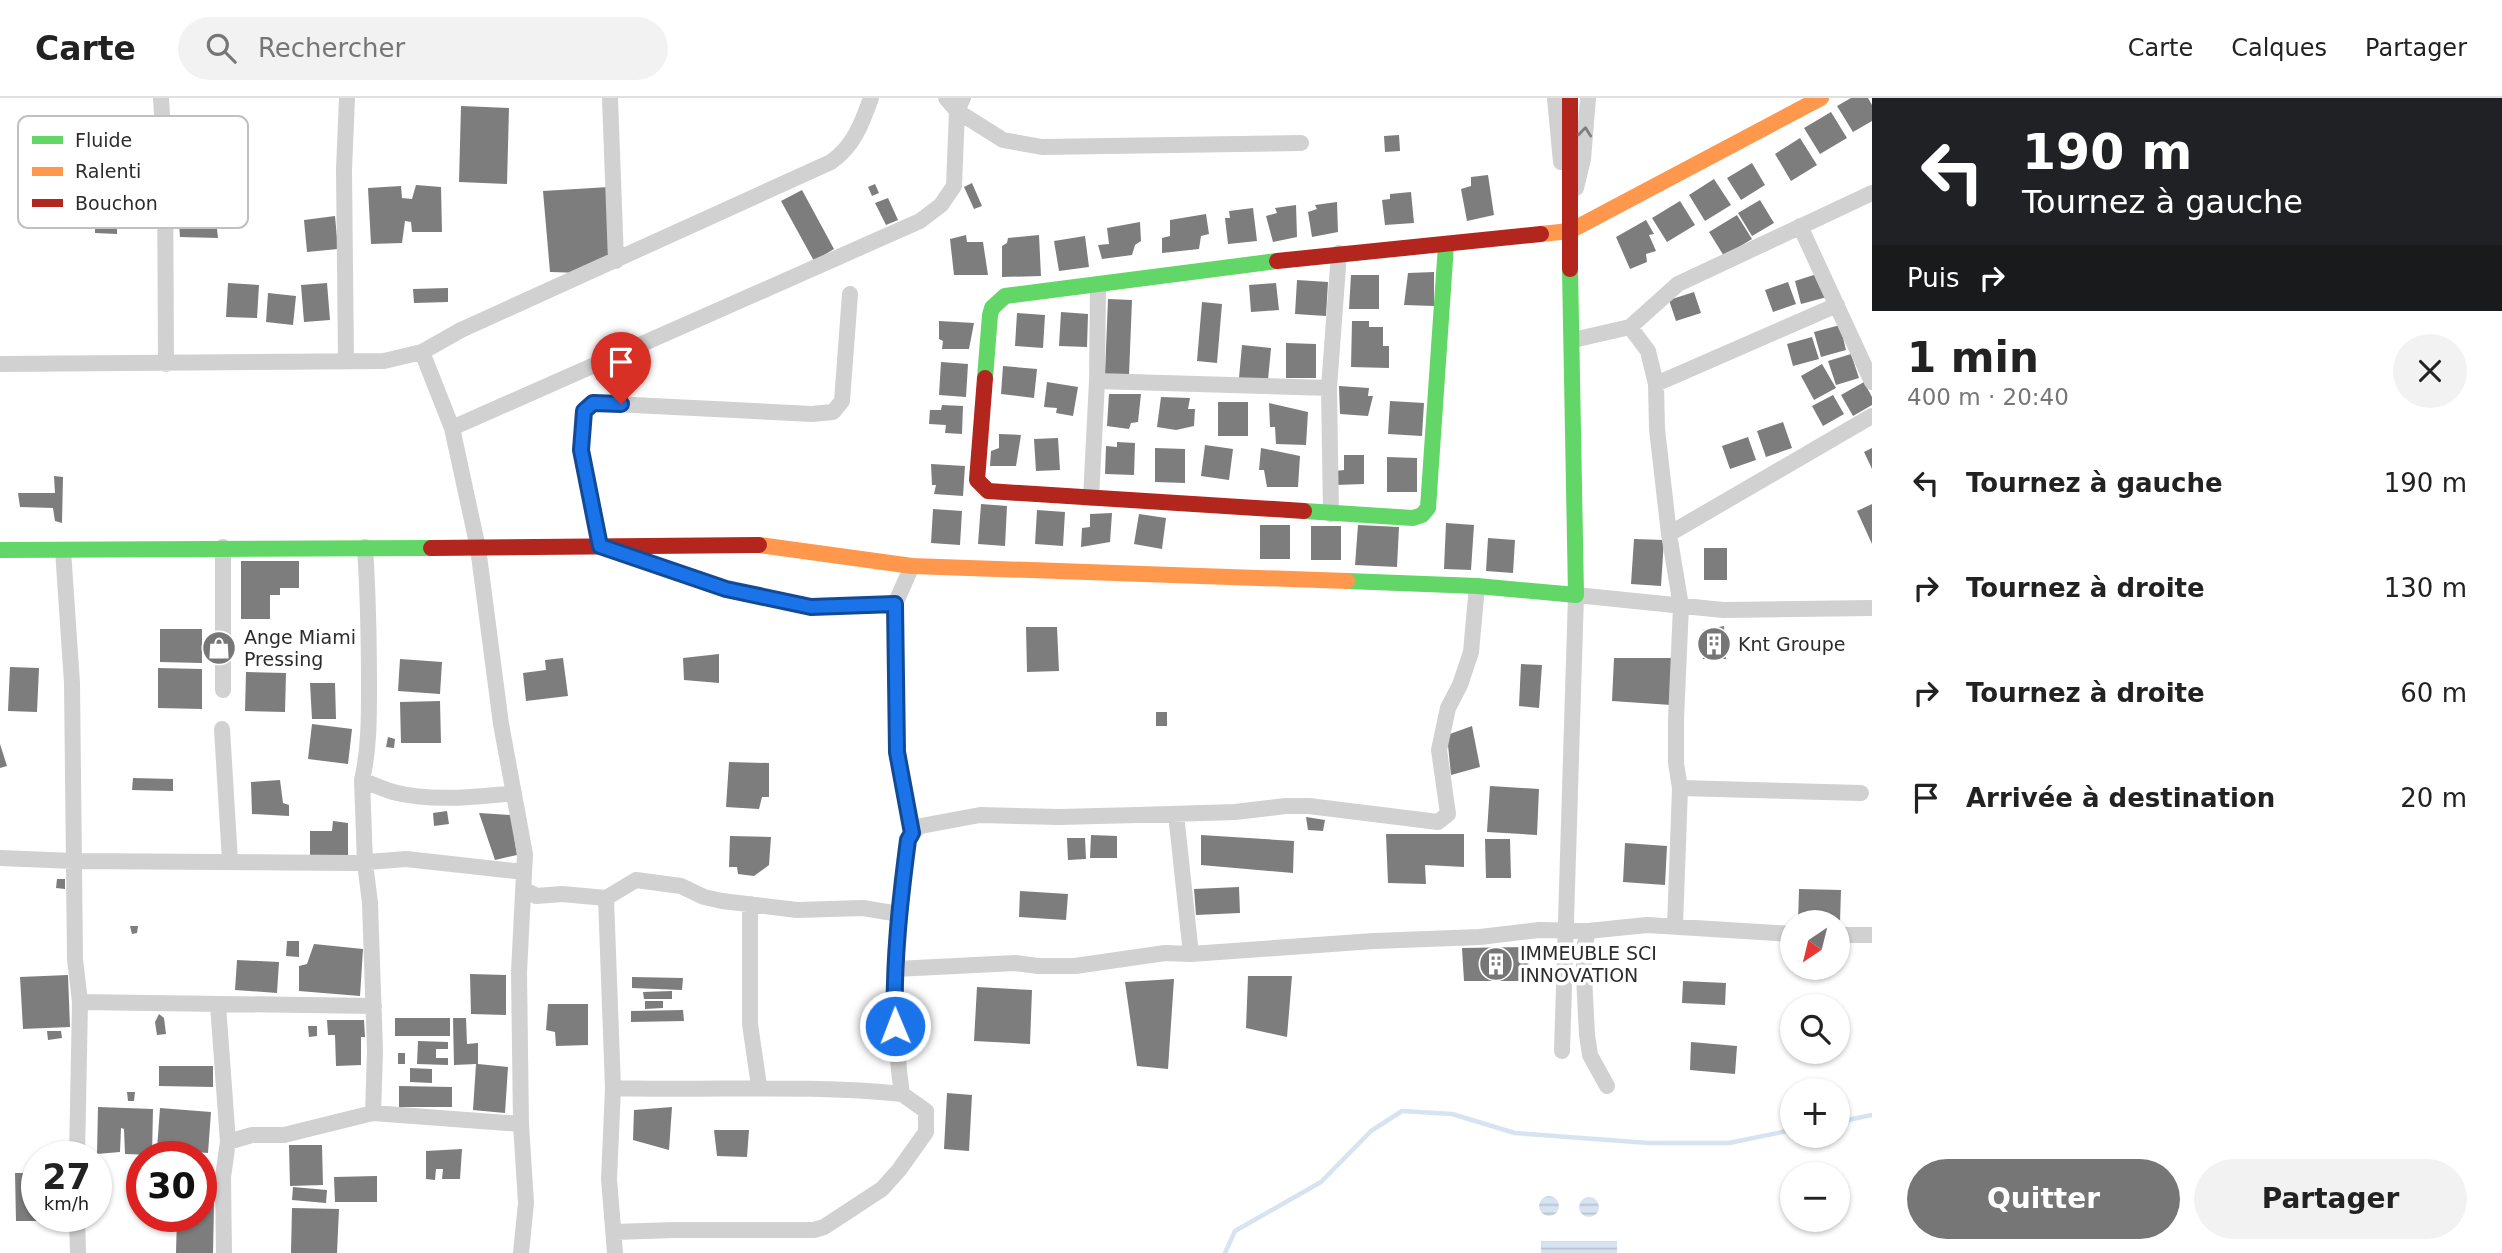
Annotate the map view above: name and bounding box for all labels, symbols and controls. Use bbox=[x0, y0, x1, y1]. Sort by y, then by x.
search box bbox=[178, 17, 668, 80]
text: Carte bbox=[35, 29, 136, 68]
icon: search bbox=[202, 29, 240, 67]
text: Rechercher bbox=[258, 33, 405, 63]
text: Carte bbox=[2128, 34, 2193, 62]
text: Calques bbox=[2231, 34, 2327, 62]
text: Partager bbox=[2365, 34, 2467, 62]
legend bbox=[18, 116, 248, 228]
text: 190 m bbox=[2022, 124, 2192, 181]
icon: left bbox=[1907, 126, 1998, 217]
one-way arrow bbox=[1578, 127, 1593, 138]
text: Fluide bbox=[75, 129, 132, 151]
text: Ralenti bbox=[75, 160, 141, 182]
text: Tournez à gauche bbox=[2022, 183, 2303, 221]
text: Bouchon bbox=[75, 192, 158, 214]
icon: right bbox=[1973, 259, 2011, 297]
text: Puis bbox=[1907, 263, 1959, 293]
pin bbox=[591, 332, 651, 404]
text: 1 min bbox=[1907, 333, 2039, 382]
button: close bbox=[2393, 334, 2467, 408]
icon: arrive bbox=[602, 343, 640, 381]
text: 400 m · 20:40 bbox=[1907, 384, 2069, 410]
icon: left bbox=[1907, 464, 1945, 502]
text: Tournez à gauche bbox=[1966, 468, 2223, 498]
text: 190 m bbox=[2384, 468, 2467, 498]
icon: right bbox=[1907, 569, 1945, 607]
text: Tournez à droite bbox=[1966, 573, 2205, 603]
text: 130 m bbox=[2384, 573, 2467, 603]
building icon: Knt Groupe bbox=[1695, 625, 1733, 663]
place label: Ange Miami Pressing bbox=[244, 626, 356, 670]
shop icon: Ange Miami Pressing bbox=[200, 629, 238, 667]
place label: Knt Groupe bbox=[1738, 633, 1846, 655]
icon: right bbox=[1907, 674, 1945, 712]
text: Tournez à droite bbox=[1966, 678, 2205, 708]
text: 60 m bbox=[2400, 678, 2467, 708]
icon: arrive bbox=[1907, 779, 1945, 817]
text: Arrivée à destination bbox=[1966, 783, 2275, 813]
text: 20 m bbox=[2400, 783, 2467, 813]
north arrow bbox=[1780, 910, 1850, 980]
map controls bbox=[1780, 910, 1850, 1232]
place label: IMMEUBLE SCI INNOVATION bbox=[1520, 942, 1657, 986]
building icon: IMMEUBLE SCI INNOVATION bbox=[1477, 945, 1515, 983]
position arrow bbox=[858, 989, 932, 1063]
button: search bbox=[1780, 994, 1850, 1064]
button: + bbox=[1780, 1078, 1850, 1148]
speed limit sign: 30 bbox=[126, 1141, 217, 1232]
text: 27 bbox=[42, 1157, 91, 1197]
button: Quitter bbox=[1907, 1159, 2180, 1239]
button: Partager bbox=[2194, 1159, 2467, 1239]
button: − bbox=[1780, 1162, 1850, 1232]
text: km/h bbox=[44, 1193, 89, 1214]

